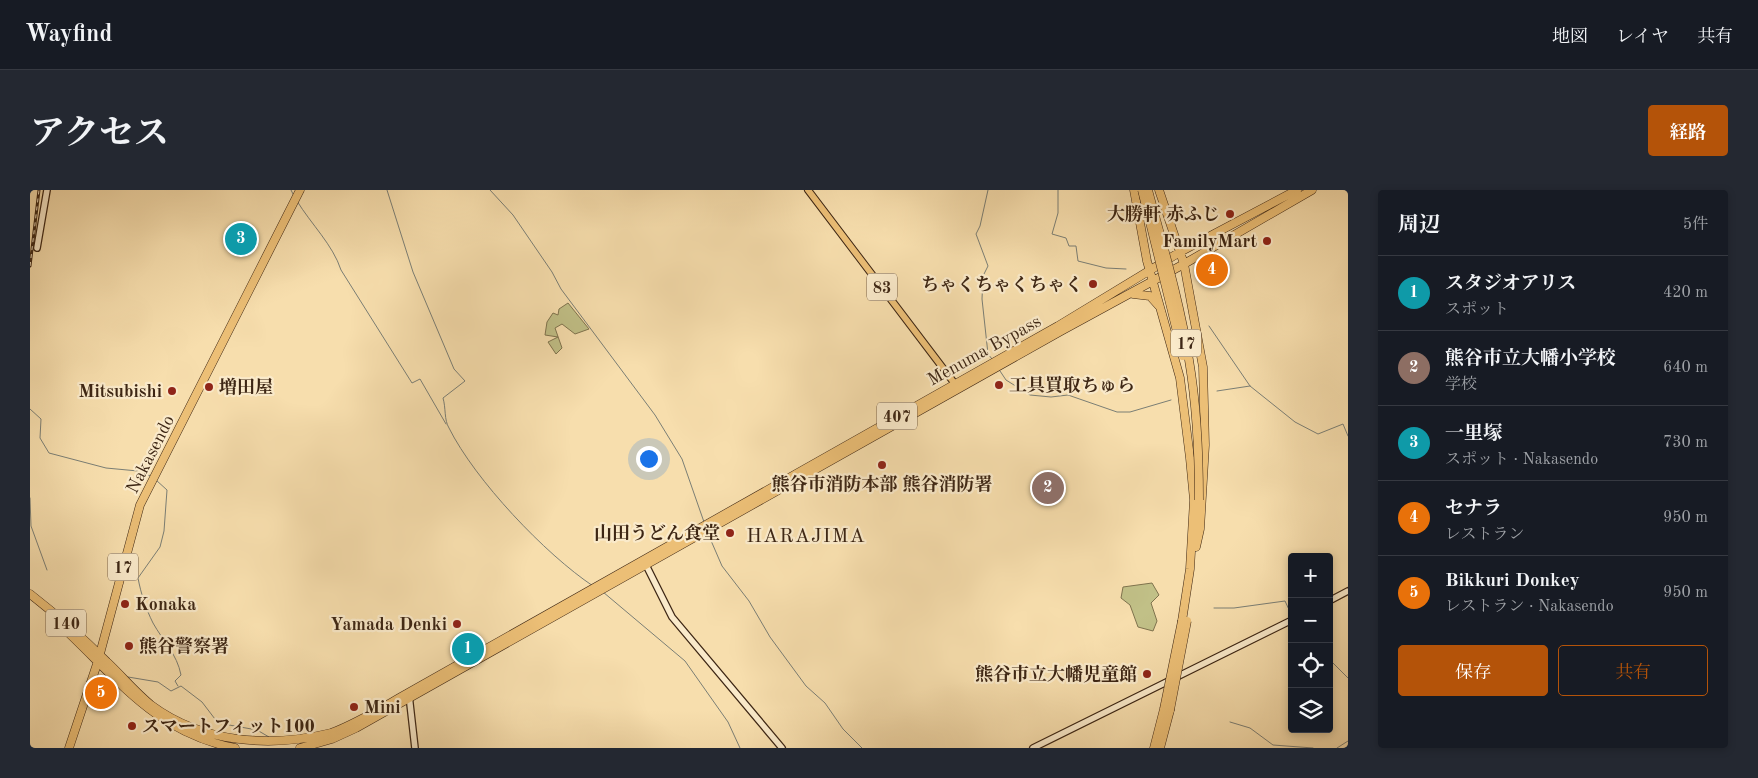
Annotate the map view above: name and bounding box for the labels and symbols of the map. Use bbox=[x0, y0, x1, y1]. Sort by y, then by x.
place label: 大勝軒 赤ふじ bbox=[1107, 204, 1220, 224]
marker: 大勝軒 赤ふじ bbox=[1224, 208, 1236, 220]
pin: 3 bbox=[225, 220, 257, 258]
place label: FamilyMart bbox=[1162, 233, 1257, 251]
marker: FamilyMart bbox=[1261, 235, 1273, 247]
pin: 4 bbox=[1196, 251, 1228, 289]
road number: 83 bbox=[867, 274, 897, 300]
place label: ちゃくちゃくちゃく bbox=[921, 275, 1083, 294]
marker: ちゃくちゃくちゃく bbox=[1087, 278, 1099, 290]
street label: Menuma Bypass bbox=[925, 312, 1044, 389]
road number: 17 bbox=[1171, 330, 1201, 357]
place label: 工具買取ちゅら bbox=[1009, 375, 1135, 395]
place label: 増田屋 bbox=[219, 377, 273, 397]
marker: 工具買取ちゅら bbox=[993, 379, 1005, 391]
marker: 増田屋 bbox=[203, 381, 215, 393]
place label: Mitsubishi bbox=[78, 383, 162, 401]
marker: Mitsubishi bbox=[166, 385, 178, 397]
road number: 407 bbox=[877, 402, 917, 430]
street label: Nakasendo bbox=[124, 412, 178, 496]
your location bbox=[636, 446, 662, 472]
marker: 熊谷市消防本部 熊谷消防署 bbox=[876, 459, 888, 471]
pin: 2 bbox=[1032, 469, 1064, 507]
place label: 熊谷市消防本部 熊谷消防署 bbox=[771, 474, 993, 494]
place label: 山田うどん食堂 bbox=[594, 523, 720, 543]
marker: 山田うどん食堂 bbox=[724, 527, 736, 539]
district label: HARAJIMA bbox=[746, 527, 866, 547]
road number: 17 bbox=[108, 554, 138, 581]
place label: Konaka bbox=[135, 596, 196, 614]
marker: Konaka bbox=[119, 598, 131, 610]
road number: 140 bbox=[46, 609, 86, 636]
place label: Yamada Denki bbox=[330, 616, 447, 634]
marker: Yamada Denki bbox=[451, 618, 463, 630]
pin: 1 bbox=[452, 630, 484, 668]
place label: 熊谷警察署 bbox=[139, 636, 229, 656]
marker: 熊谷警察署 bbox=[123, 640, 135, 652]
place label: 熊谷市立大幡児童館 bbox=[975, 664, 1137, 684]
marker: 熊谷市立大幡児童館 bbox=[1141, 668, 1153, 680]
pin: 5 bbox=[85, 674, 117, 712]
place label: Mini bbox=[364, 699, 401, 717]
marker: Mini bbox=[348, 701, 360, 713]
place label: スマートフィット100 bbox=[142, 717, 315, 736]
marker: スマートフィット100 bbox=[126, 720, 138, 732]

